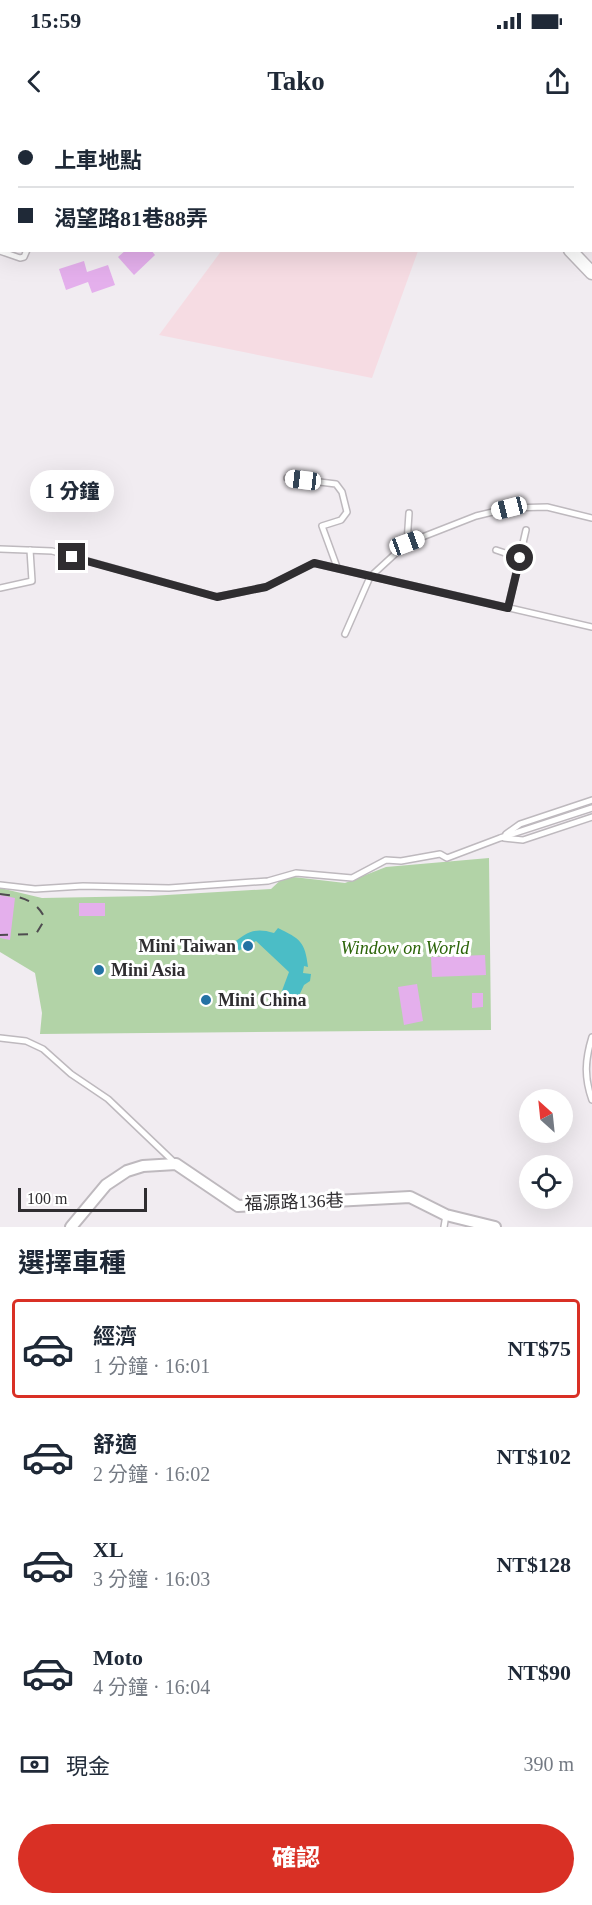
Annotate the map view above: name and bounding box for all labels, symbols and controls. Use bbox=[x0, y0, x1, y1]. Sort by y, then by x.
text: 15:59 bbox=[30, 8, 81, 33]
icon: back bbox=[18, 65, 51, 98]
icon: share bbox=[541, 65, 574, 98]
text: Tako bbox=[267, 66, 325, 96]
text: 上車地點 bbox=[54, 148, 142, 173]
text: 渴望路81巷88弄 bbox=[54, 206, 208, 231]
car bbox=[284, 469, 322, 491]
callout: 1 分鐘 bbox=[30, 470, 114, 512]
text: 1 分鐘 bbox=[45, 480, 100, 502]
car bbox=[489, 495, 529, 521]
car bbox=[387, 528, 427, 558]
route end bbox=[58, 543, 85, 570]
route start bbox=[506, 544, 533, 571]
place label: Mini Taiwan bbox=[138, 936, 236, 956]
park label: Window on World bbox=[341, 938, 470, 958]
marker: Mini Taiwan bbox=[241, 939, 255, 953]
place label: Mini Asia bbox=[111, 960, 186, 980]
marker: Mini Asia bbox=[92, 963, 106, 977]
place label: Mini China bbox=[218, 990, 307, 1010]
marker: Mini China bbox=[199, 993, 213, 1007]
north arrow bbox=[519, 1089, 573, 1143]
map controls bbox=[519, 1089, 573, 1209]
button: locate bbox=[519, 1155, 573, 1209]
scale bar bbox=[18, 1185, 147, 1212]
text: 100 m bbox=[27, 1190, 67, 1207]
street label: 福源路136巷 bbox=[244, 1190, 344, 1214]
text: 選擇車種 bbox=[18, 1248, 126, 1278]
icon: car bbox=[21, 1322, 75, 1376]
text: 經濟 bbox=[93, 1324, 137, 1349]
text: NT$75 bbox=[507, 1336, 571, 1361]
text: 1 分鐘 · 16:01 bbox=[93, 1355, 210, 1377]
icon: car bbox=[21, 1430, 75, 1484]
text: 舒適 bbox=[93, 1432, 137, 1457]
text: NT$102 bbox=[496, 1444, 571, 1469]
text: 2 分鐘 · 16:02 bbox=[93, 1463, 210, 1485]
text: XL bbox=[93, 1537, 124, 1562]
icon: car bbox=[21, 1538, 75, 1592]
text: NT$128 bbox=[496, 1552, 571, 1577]
text: 3 分鐘 · 16:03 bbox=[93, 1568, 210, 1590]
text: Moto bbox=[93, 1645, 143, 1670]
icon: car bbox=[21, 1646, 75, 1700]
text: NT$90 bbox=[507, 1660, 571, 1685]
text: 4 分鐘 · 16:04 bbox=[93, 1676, 210, 1698]
icon: cash bbox=[18, 1748, 51, 1781]
text: 390 m bbox=[523, 1753, 574, 1775]
text: 現金 bbox=[66, 1754, 110, 1779]
button: 確認 bbox=[18, 1824, 574, 1893]

